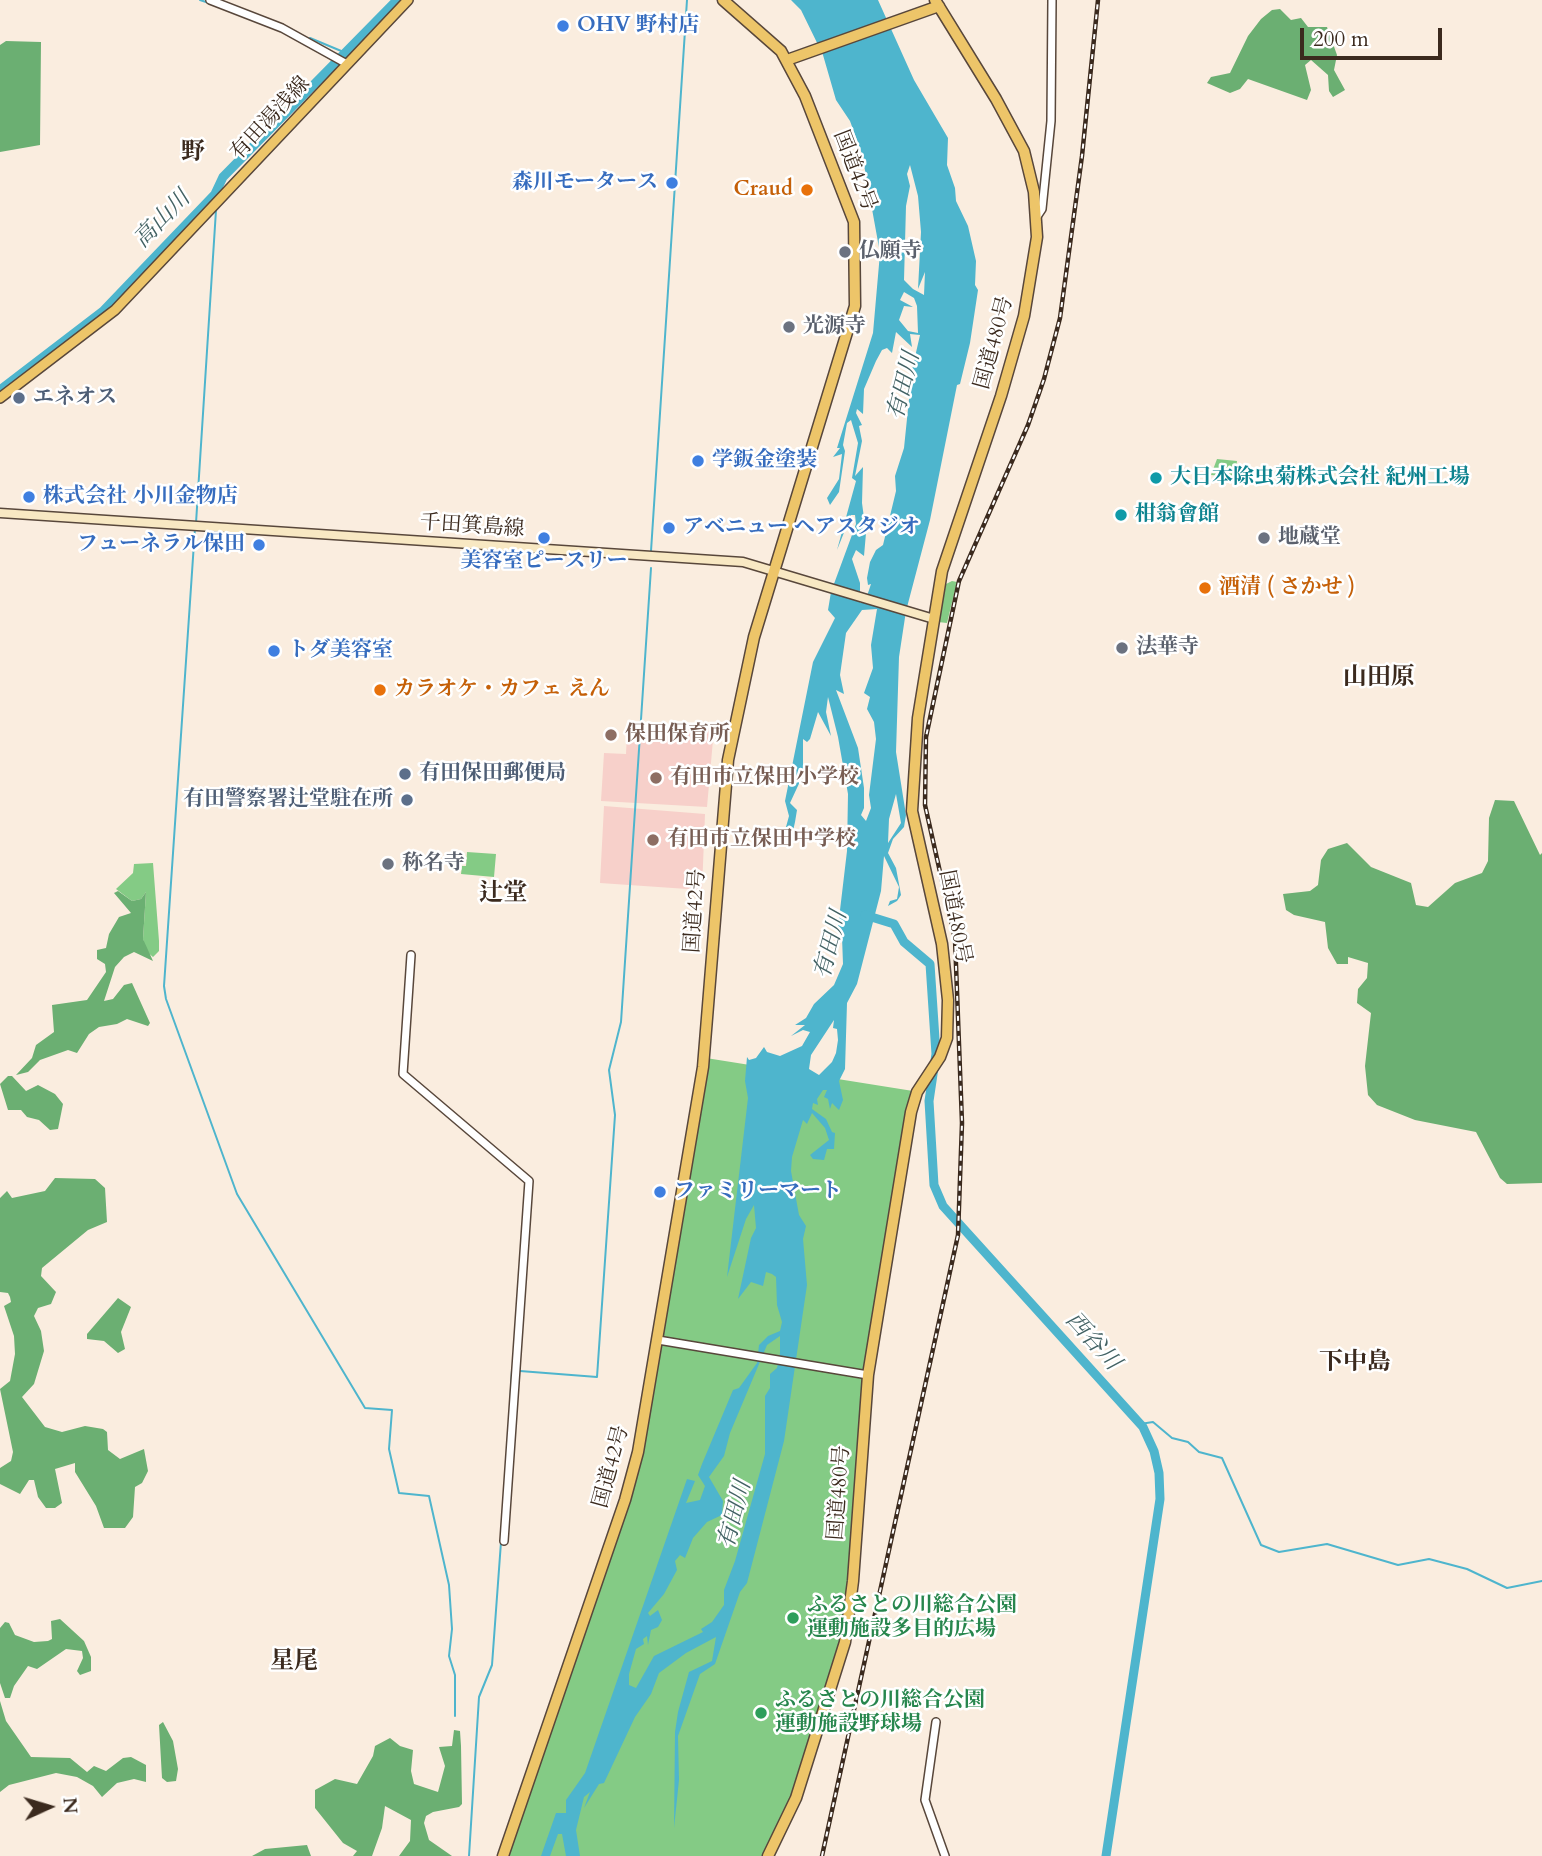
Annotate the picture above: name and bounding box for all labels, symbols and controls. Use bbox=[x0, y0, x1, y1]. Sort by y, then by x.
place label: OHV 野村店 bbox=[577, 13, 699, 39]
scale bar bbox=[1304, 14, 1446, 58]
marker: OHV 野村店 bbox=[555, 18, 571, 34]
text: 200 m bbox=[1313, 25, 1369, 54]
street label: 有田湯浅線 bbox=[226, 72, 316, 166]
street label: 国道42号 bbox=[827, 127, 881, 215]
district label: 野 bbox=[181, 139, 205, 167]
place label: 森川モータース bbox=[512, 170, 658, 196]
marker: 森川モータース bbox=[664, 175, 680, 191]
place label: Craud bbox=[734, 177, 793, 203]
marker: Craud bbox=[799, 182, 815, 198]
water label: 高山川 bbox=[129, 186, 197, 254]
place label: 仏願寺 bbox=[859, 239, 922, 265]
marker: 仏願寺 bbox=[837, 244, 853, 260]
street label: 国道480号 bbox=[971, 294, 1019, 392]
place label: 光源寺 bbox=[803, 314, 866, 340]
marker: 光源寺 bbox=[781, 319, 797, 335]
water label: 有田川 bbox=[883, 349, 927, 423]
place label: エネオス bbox=[33, 385, 117, 411]
marker: エネオス bbox=[11, 390, 27, 406]
place label: 学鈑金塗装 bbox=[712, 448, 817, 474]
marker: 学鈑金塗装 bbox=[690, 453, 706, 469]
place label: 大日本除虫菊株式会社 紀州工場 bbox=[1170, 465, 1470, 491]
marker: 大日本除虫菊株式会社 紀州工場 bbox=[1148, 470, 1164, 486]
place label: 株式会社 小川金物店 bbox=[43, 484, 238, 510]
marker: 株式会社 小川金物店 bbox=[21, 489, 37, 505]
place label: 柑翁會館 bbox=[1135, 502, 1219, 528]
marker: 柑翁會館 bbox=[1113, 507, 1129, 523]
street label: 千田箕島線 bbox=[419, 511, 525, 543]
place label: アベニュー ヘアスタジオ bbox=[683, 515, 920, 541]
marker: アベニュー ヘアスタジオ bbox=[661, 520, 677, 536]
place label: 地蔵堂 bbox=[1278, 525, 1341, 551]
marker: 美容室ピースリー bbox=[536, 530, 552, 546]
marker: 地蔵堂 bbox=[1256, 530, 1272, 546]
place label: フューネラル保田 bbox=[77, 532, 245, 558]
marker: フューネラル保田 bbox=[251, 537, 267, 553]
place label: 美容室ピースリー bbox=[460, 549, 628, 575]
place label: 酒清 ( さかせ ) bbox=[1219, 575, 1355, 601]
marker: 酒清 ( さかせ ) bbox=[1197, 580, 1213, 596]
place label: 法華寺 bbox=[1136, 635, 1199, 661]
place label: トダ美容室 bbox=[288, 638, 393, 664]
marker: 法華寺 bbox=[1114, 640, 1130, 656]
marker: トダ美容室 bbox=[266, 643, 282, 659]
district label: 山田原 bbox=[1343, 664, 1415, 692]
place label: カラオケ・カフェ えん bbox=[394, 677, 610, 703]
marker: カラオケ・カフェ えん bbox=[372, 682, 388, 698]
place label: 保田保育所 bbox=[625, 722, 730, 748]
marker: 保田保育所 bbox=[603, 727, 619, 743]
place label: 有田保田郵便局 bbox=[419, 761, 566, 787]
place label: 有田市立保田小学校 bbox=[670, 765, 859, 791]
marker: 有田保田郵便局 bbox=[397, 766, 413, 782]
marker: 有田市立保田小学校 bbox=[648, 770, 664, 786]
place label: 有田警察署辻堂駐在所 bbox=[183, 787, 393, 813]
marker: 有田警察署辻堂駐在所 bbox=[399, 792, 415, 808]
place label: 有田市立保田中学校 bbox=[667, 827, 856, 853]
marker: 有田市立保田中学校 bbox=[645, 832, 661, 848]
place label: 称名寺 bbox=[402, 851, 465, 877]
marker: 称名寺 bbox=[380, 856, 396, 872]
street label: 国道42号 bbox=[680, 868, 712, 954]
street label: 国道480号 bbox=[933, 868, 975, 966]
district label: 辻堂 bbox=[479, 880, 527, 908]
water label: 有田川 bbox=[810, 908, 854, 982]
place label: ファミリーマート bbox=[674, 1179, 842, 1205]
marker: ファミリーマート bbox=[652, 1184, 668, 1200]
water label: 西谷川 bbox=[1059, 1307, 1125, 1377]
district label: 下中島 bbox=[1319, 1349, 1391, 1377]
street label: 国道42号 bbox=[589, 1423, 635, 1511]
street label: 国道480号 bbox=[824, 1445, 856, 1541]
water label: 有田川 bbox=[714, 1478, 758, 1552]
place label: ふるさとの川総合公園 運動施設多目的広場 bbox=[807, 1593, 1017, 1643]
marker: ふるさとの川総合公園 運動施設多目的広場 bbox=[785, 1610, 801, 1626]
district label: 星尾 bbox=[270, 1648, 318, 1676]
place label: ふるさとの川総合公園 運動施設野球場 bbox=[775, 1688, 985, 1738]
marker: ふるさとの川総合公園 運動施設野球場 bbox=[753, 1705, 769, 1721]
north arrow bbox=[14, 1772, 84, 1842]
text: N bbox=[56, 1796, 83, 1815]

